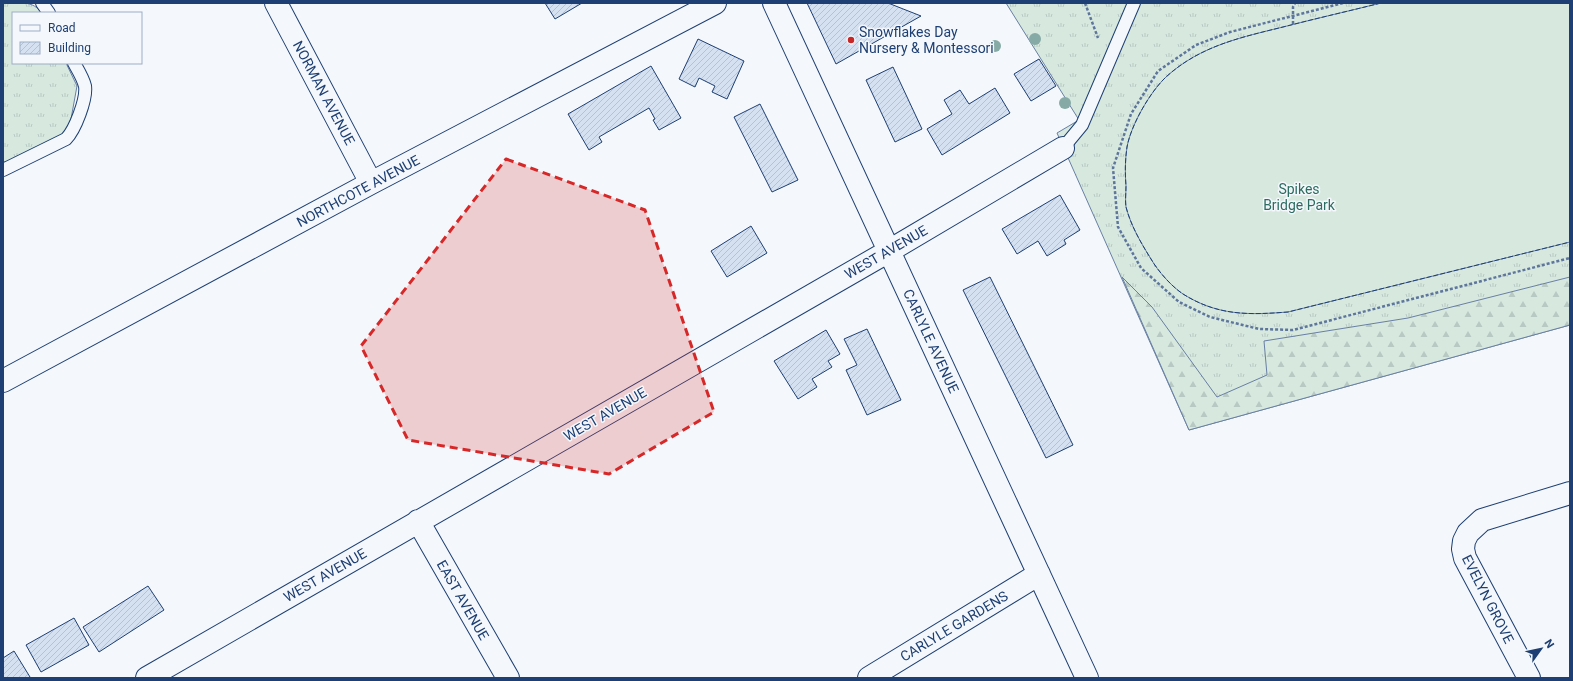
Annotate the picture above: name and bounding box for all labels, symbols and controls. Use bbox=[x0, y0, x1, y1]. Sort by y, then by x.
legend bbox=[12, 12, 142, 64]
text: Road bbox=[48, 21, 76, 35]
place label: Snowflakes Day Nursery & Montessori bbox=[859, 24, 994, 56]
marker: Snowflakes Day Nursery & Montessori bbox=[846, 35, 856, 45]
street label: NORMAN AVENUE bbox=[290, 38, 358, 148]
text: Building bbox=[48, 41, 91, 55]
street label: NORTHCOTE AVENUE bbox=[294, 152, 422, 230]
park label: Spikes Bridge Park bbox=[1263, 181, 1336, 213]
street label: WEST AVENUE bbox=[842, 222, 930, 282]
street label: CARLYLE AVENUE bbox=[900, 287, 962, 395]
street label: WEST AVENUE bbox=[561, 384, 649, 444]
street label: WEST AVENUE bbox=[281, 545, 369, 605]
street label: EVELYN GROVE bbox=[1459, 552, 1517, 646]
street label: EAST AVENUE bbox=[434, 557, 492, 643]
street label: CARLYLE GARDENS bbox=[897, 587, 1011, 665]
north arrow bbox=[1521, 629, 1561, 669]
text: N bbox=[1541, 637, 1557, 651]

